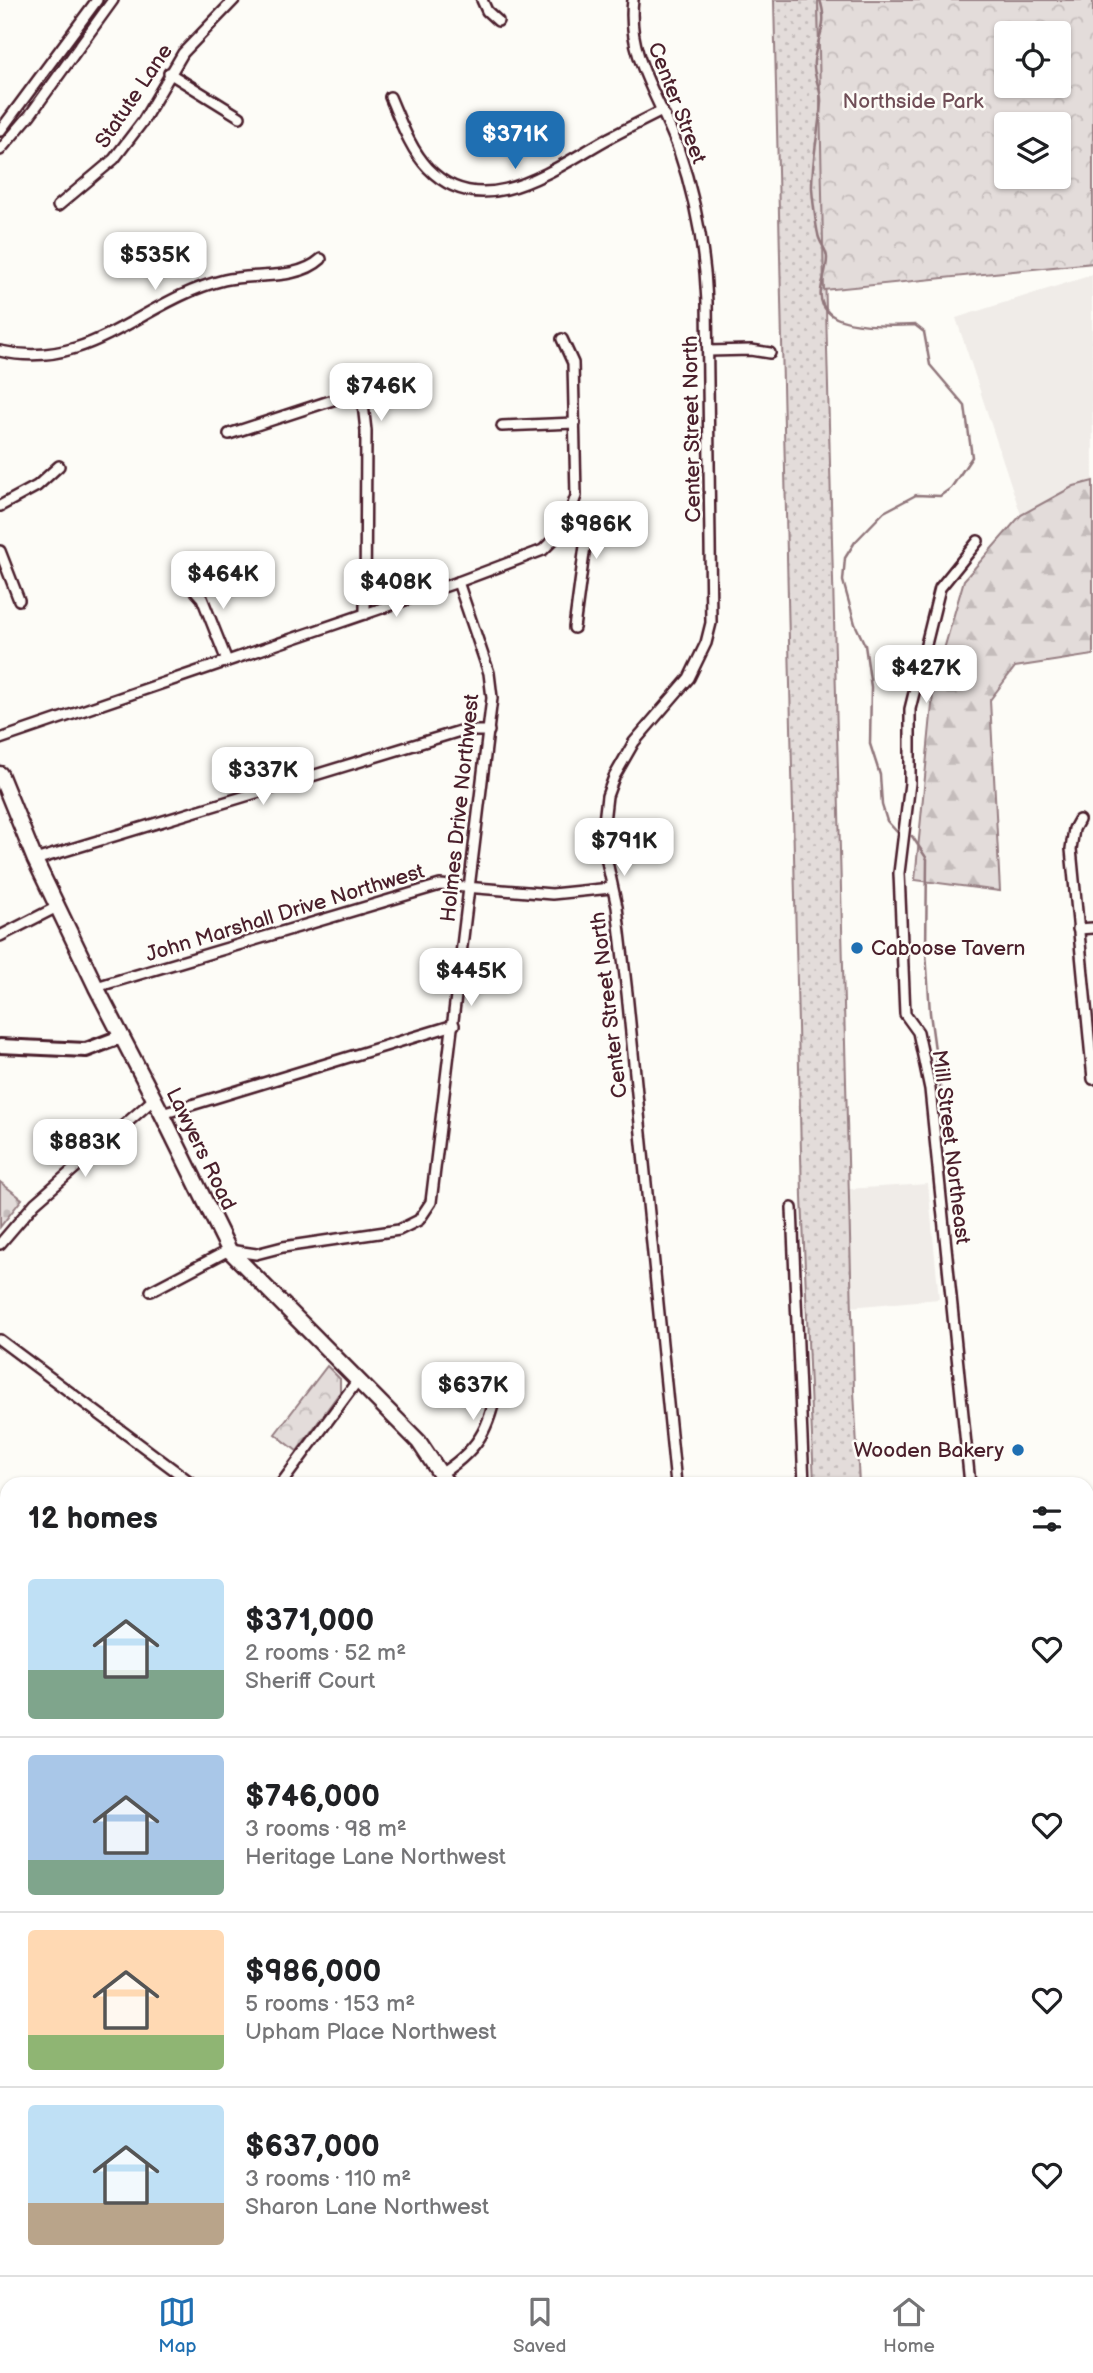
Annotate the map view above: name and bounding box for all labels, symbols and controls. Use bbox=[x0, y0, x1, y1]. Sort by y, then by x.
map controls bbox=[994, 21, 1071, 189]
button: locate bbox=[994, 21, 1071, 98]
street label: Statute Lane bbox=[90, 39, 178, 153]
street label: Center Street bbox=[642, 39, 712, 168]
park label: Northside Park bbox=[842, 89, 984, 114]
pin: $371K bbox=[466, 111, 564, 171]
button: layers bbox=[994, 112, 1071, 189]
text: $371K bbox=[482, 120, 548, 148]
pin: $535K bbox=[106, 232, 204, 292]
text: $535K bbox=[120, 241, 190, 269]
street label: Center Street North bbox=[678, 335, 706, 523]
pin: $746K bbox=[332, 364, 430, 423]
text: $746K bbox=[346, 372, 416, 400]
pin: $986K bbox=[547, 502, 645, 561]
text: $986K bbox=[560, 510, 632, 538]
pin: $464K bbox=[174, 552, 272, 611]
text: $464K bbox=[187, 560, 259, 588]
pin: $408K bbox=[347, 560, 445, 619]
text: $408K bbox=[360, 568, 432, 596]
pin: $427K bbox=[877, 646, 975, 705]
text: $427K bbox=[891, 654, 961, 682]
street label: Holmes Drive Northwest bbox=[436, 692, 484, 923]
pin: $337K bbox=[214, 748, 312, 807]
text: $337K bbox=[228, 756, 298, 784]
pin: $791K bbox=[575, 818, 673, 878]
text: $791K bbox=[591, 827, 657, 855]
street label: John Marshall Drive Northwest bbox=[143, 859, 428, 967]
street label: Center Street North bbox=[585, 911, 633, 1099]
place label: Caboose Tavern bbox=[871, 936, 1025, 961]
marker: Caboose Tavern bbox=[849, 940, 865, 956]
pin: $445K bbox=[422, 948, 520, 1008]
text: $445K bbox=[435, 957, 507, 985]
street label: Mill Street Northeast bbox=[927, 1048, 975, 1246]
street label: Lawyers Road bbox=[161, 1084, 241, 1214]
pin: $883K bbox=[36, 1120, 134, 1179]
text: $883K bbox=[49, 1128, 121, 1156]
pin: $637K bbox=[424, 1362, 522, 1422]
text: $637K bbox=[438, 1371, 508, 1399]
place label: Wooden Bakery bbox=[853, 1438, 1005, 1463]
marker: Wooden Bakery bbox=[1010, 1442, 1026, 1458]
icon: filters bbox=[1028, 1500, 1066, 1538]
text: 12 homes bbox=[28, 1501, 158, 1537]
text: $371,000 bbox=[245, 1603, 374, 1639]
icon: home bbox=[84, 1607, 168, 1691]
icon: heart bbox=[1028, 1630, 1066, 1668]
text: 2 rooms · 52 m² bbox=[245, 1639, 406, 1667]
text: Sheriff Court bbox=[245, 1667, 375, 1695]
text: $746,000 bbox=[245, 1779, 380, 1815]
icon: home bbox=[84, 1783, 168, 1867]
icon: heart bbox=[1028, 1806, 1066, 1844]
text: 3 rooms · 98 m² bbox=[245, 1815, 407, 1843]
text: Heritage Lane Northwest bbox=[245, 1843, 506, 1871]
text: $986,000 bbox=[245, 1954, 381, 1990]
icon: home bbox=[84, 1958, 168, 2042]
icon: heart bbox=[1028, 1981, 1066, 2019]
text: 5 rooms · 153 m² bbox=[245, 1990, 415, 2018]
text: Upham Place Northwest bbox=[245, 2018, 497, 2046]
text: $637,000 bbox=[245, 2129, 380, 2165]
icon: home bbox=[84, 2133, 168, 2217]
icon: heart bbox=[1028, 2156, 1066, 2194]
text: 3 rooms · 110 m² bbox=[245, 2165, 411, 2193]
text: Sharon Lane Northwest bbox=[245, 2193, 489, 2221]
tab: Map bbox=[158, 2293, 196, 2358]
tab: Saved bbox=[513, 2293, 566, 2358]
tab: Home bbox=[883, 2293, 935, 2358]

